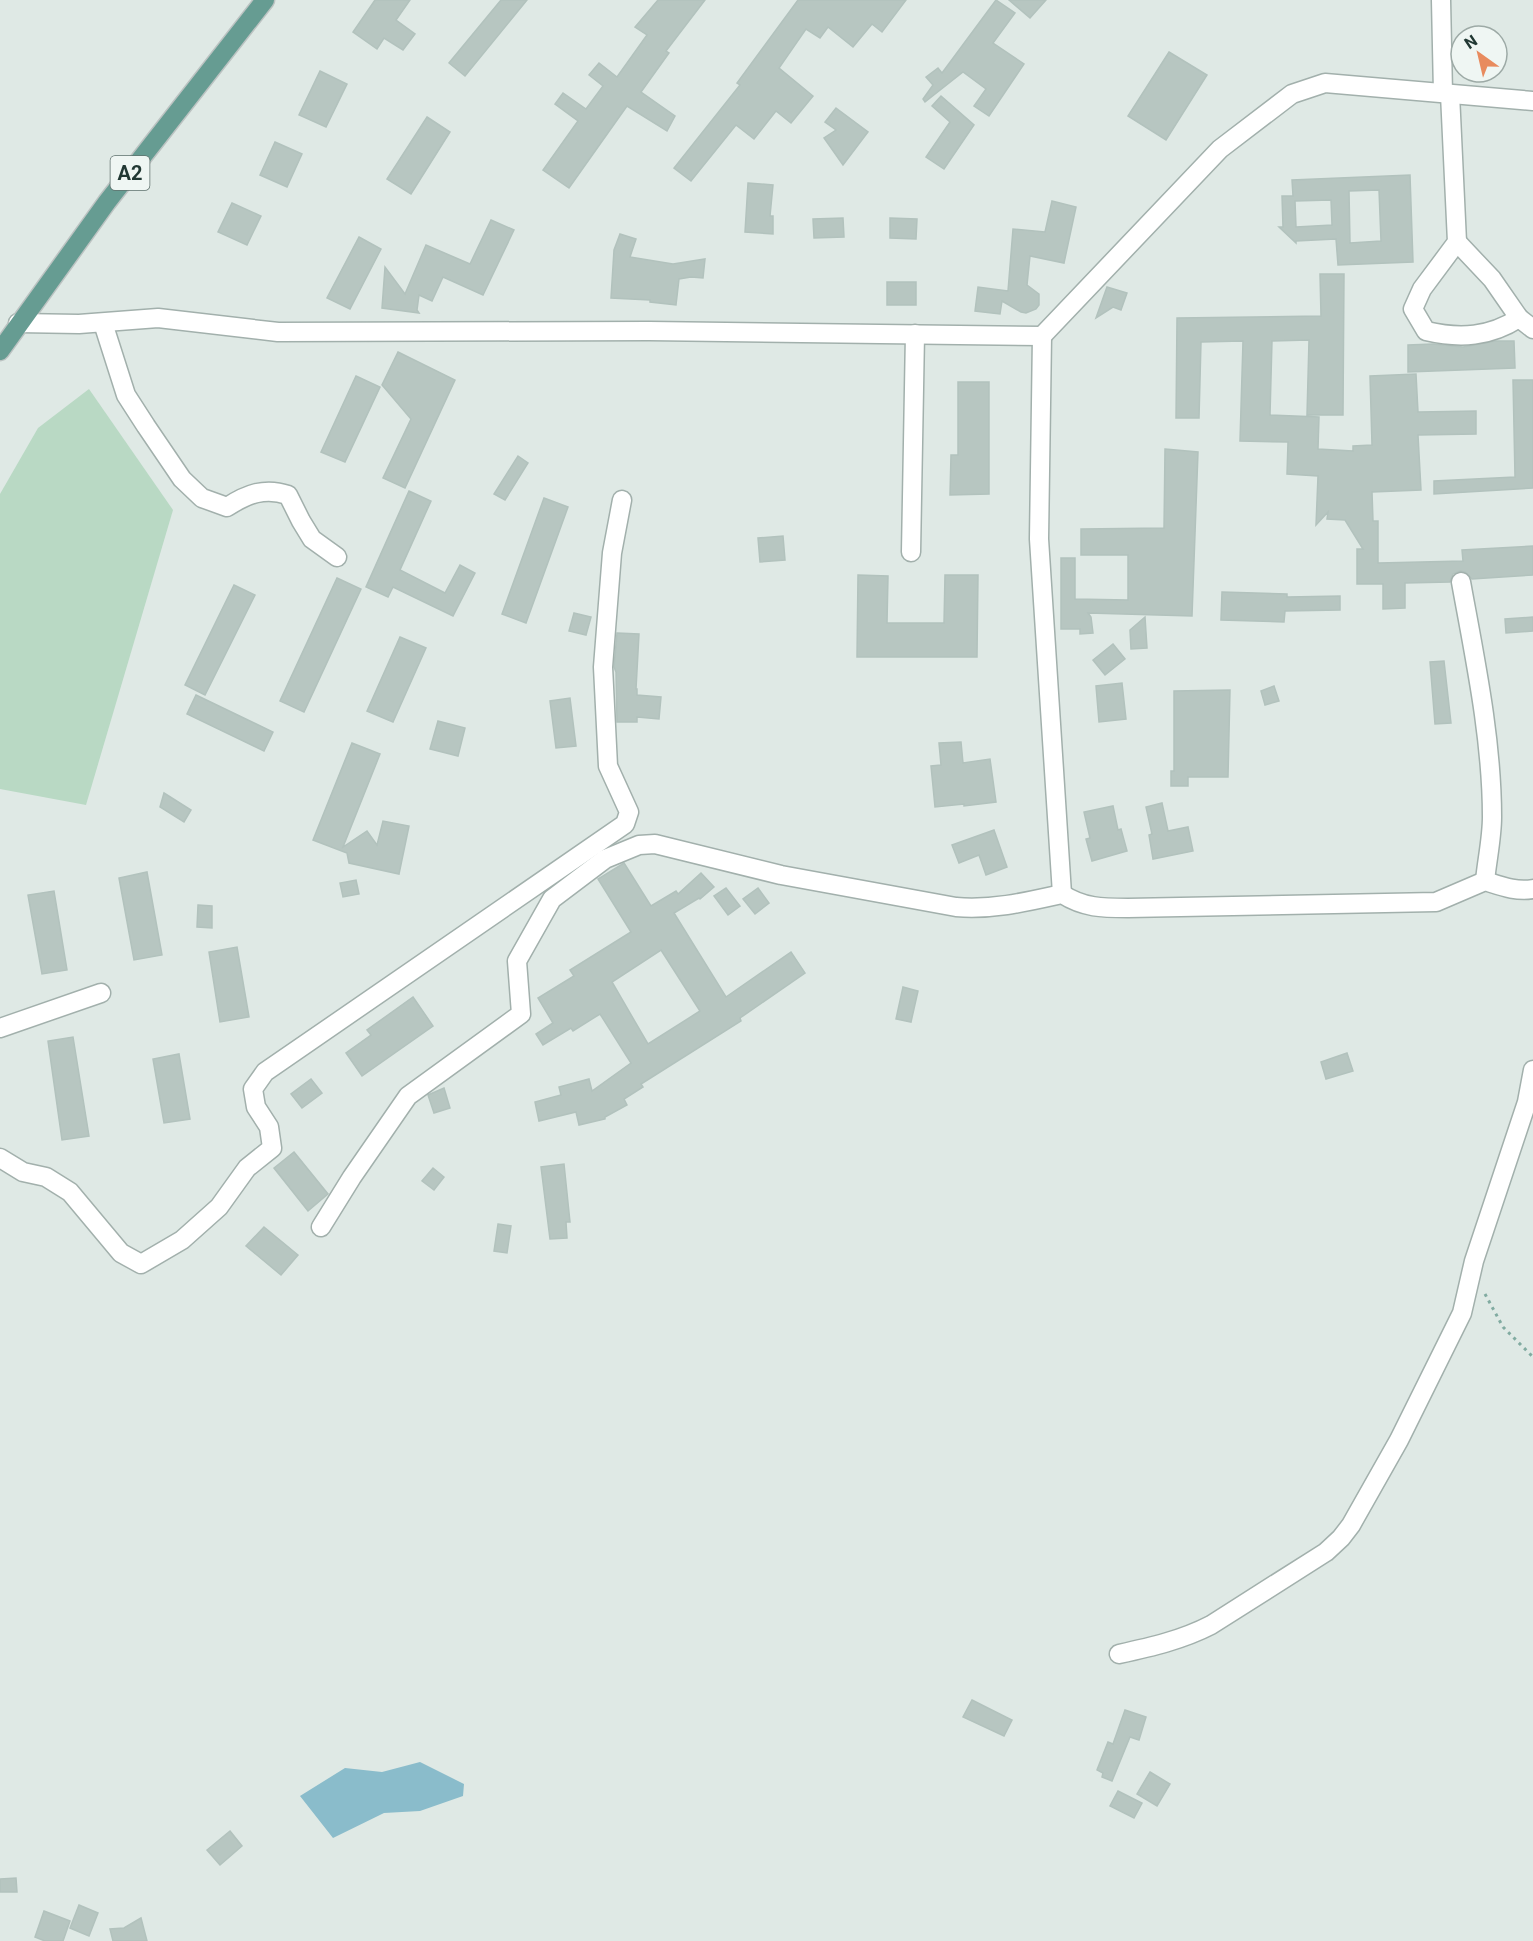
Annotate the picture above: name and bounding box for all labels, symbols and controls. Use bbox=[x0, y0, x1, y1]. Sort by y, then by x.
north arrow bbox=[1449, 24, 1509, 84]
text: N bbox=[1461, 31, 1481, 53]
road number: A2 bbox=[110, 156, 150, 190]

